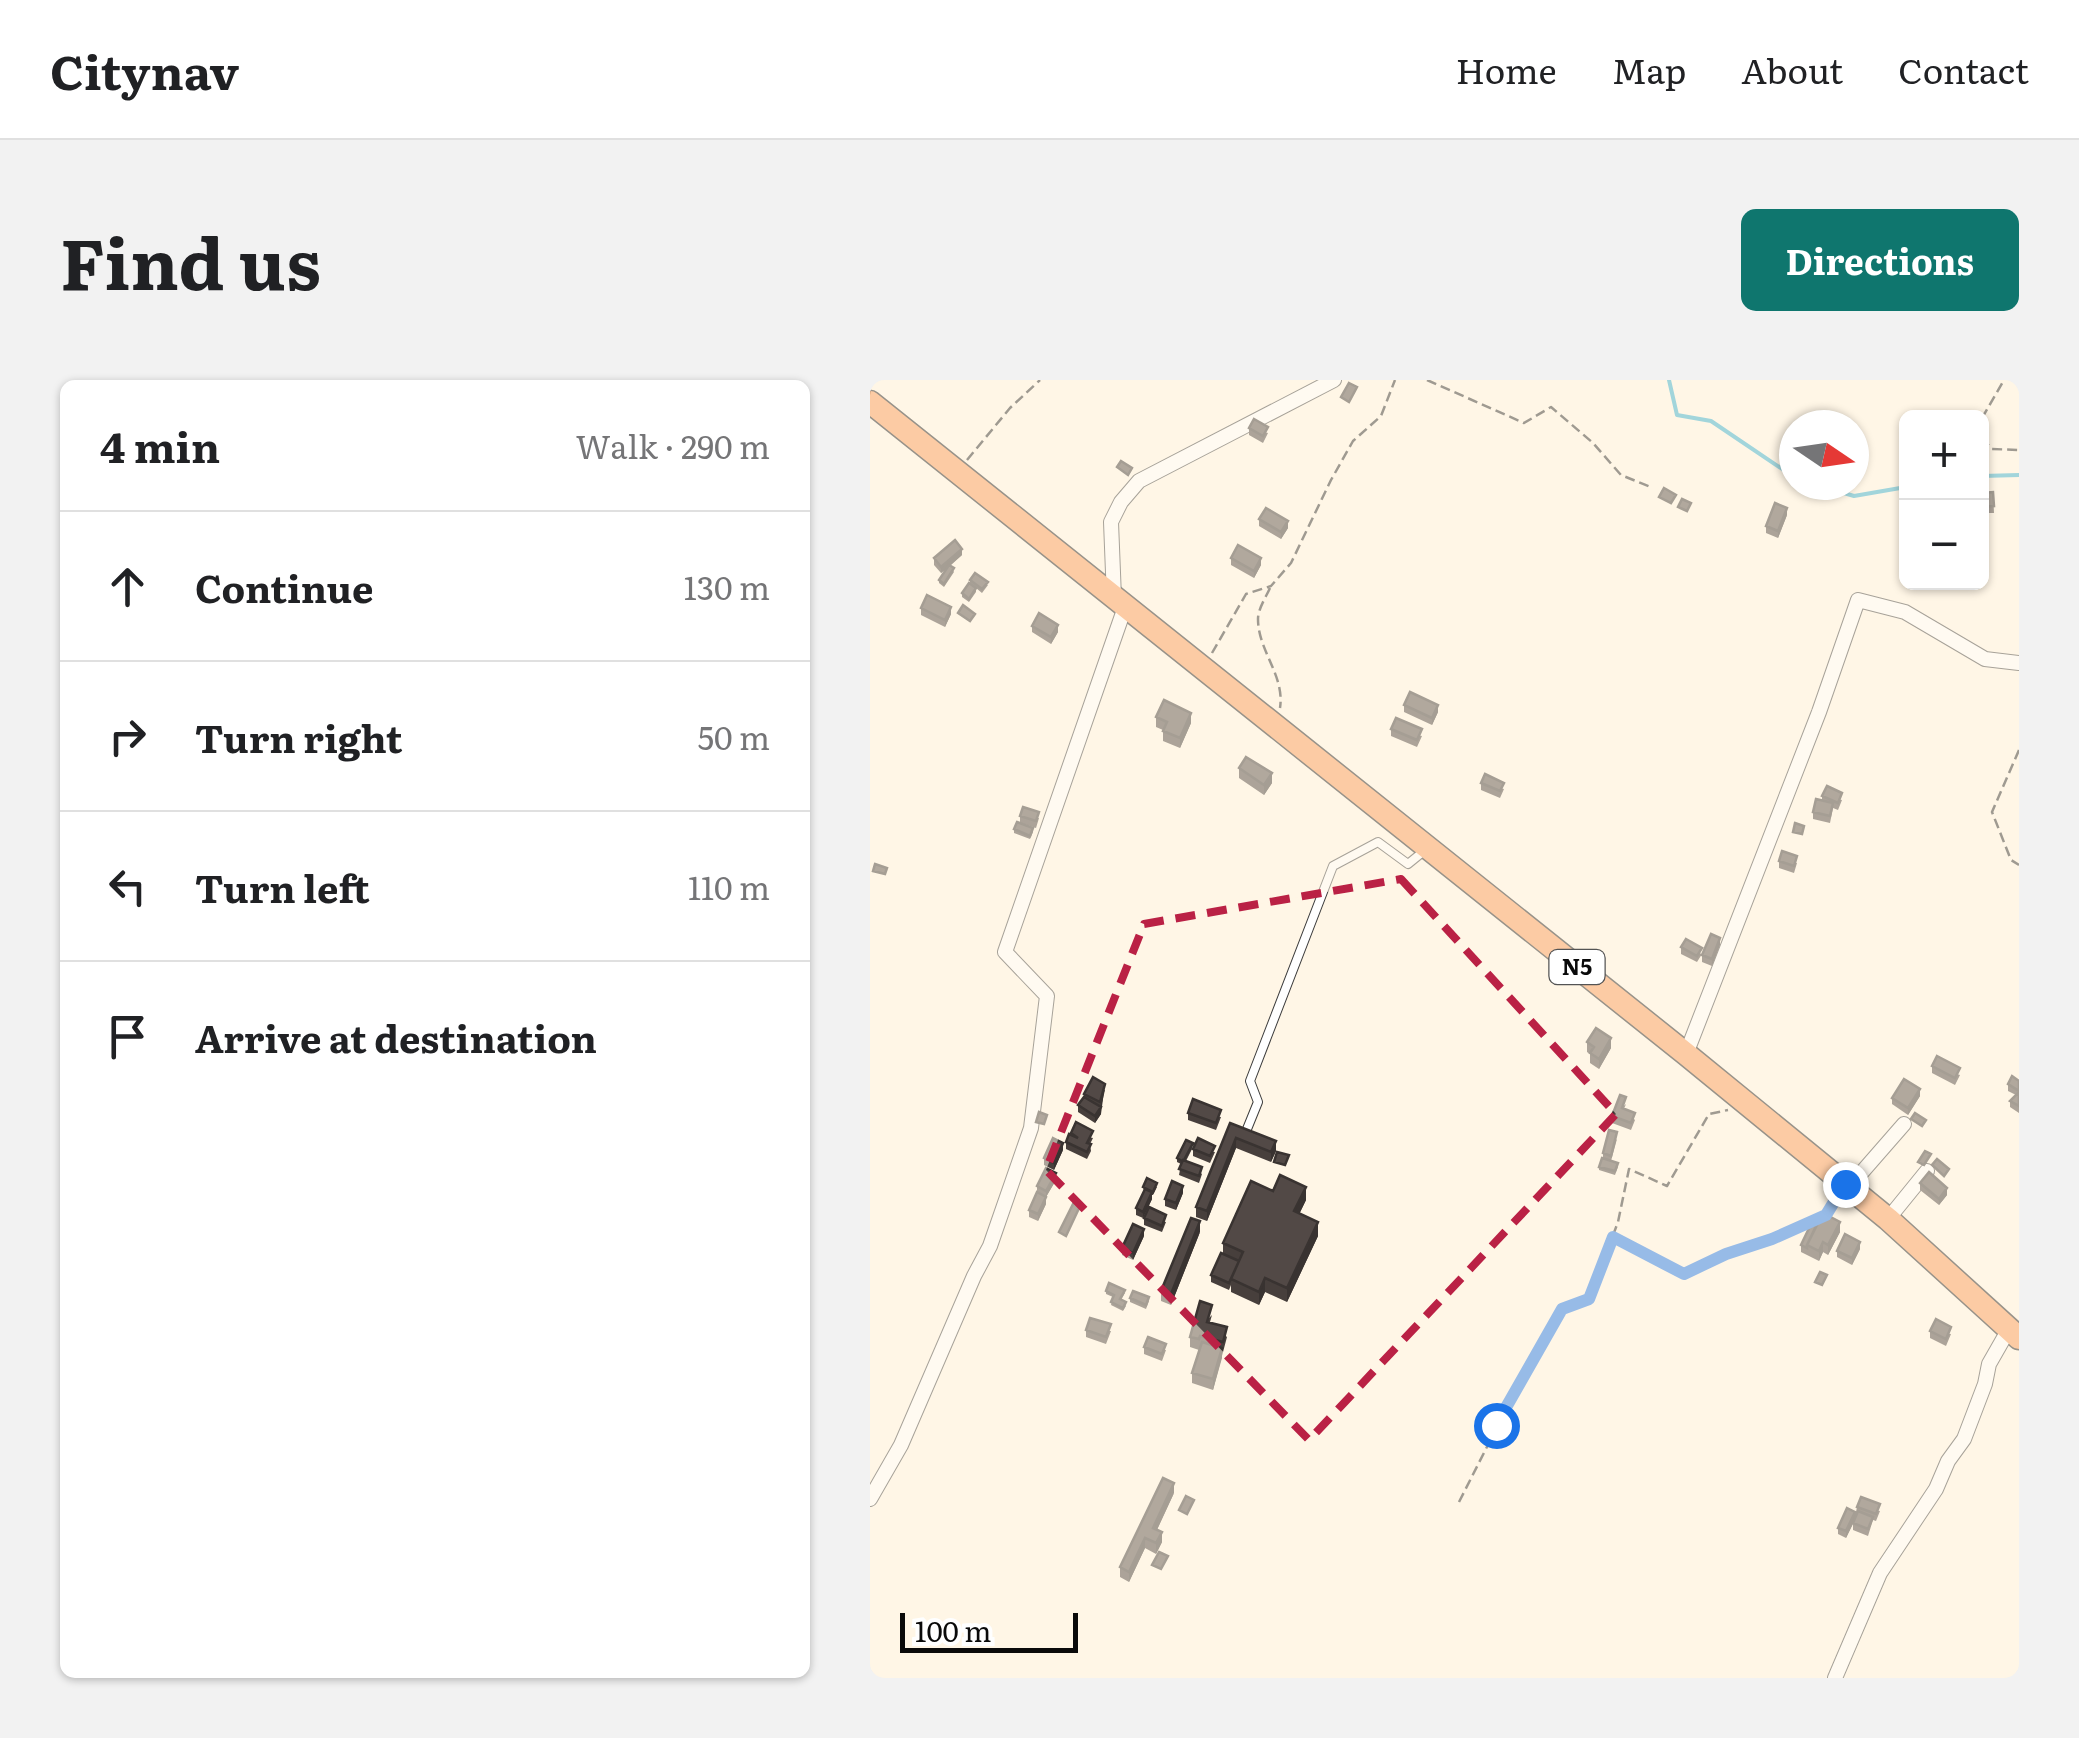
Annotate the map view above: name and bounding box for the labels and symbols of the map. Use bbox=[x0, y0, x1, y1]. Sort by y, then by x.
north arrow bbox=[1779, 410, 1869, 500]
road number: N5 bbox=[1550, 950, 1604, 984]
route end bbox=[1823, 1162, 1869, 1208]
route start bbox=[1474, 1403, 1520, 1449]
scale bar bbox=[900, 1608, 1078, 1652]

